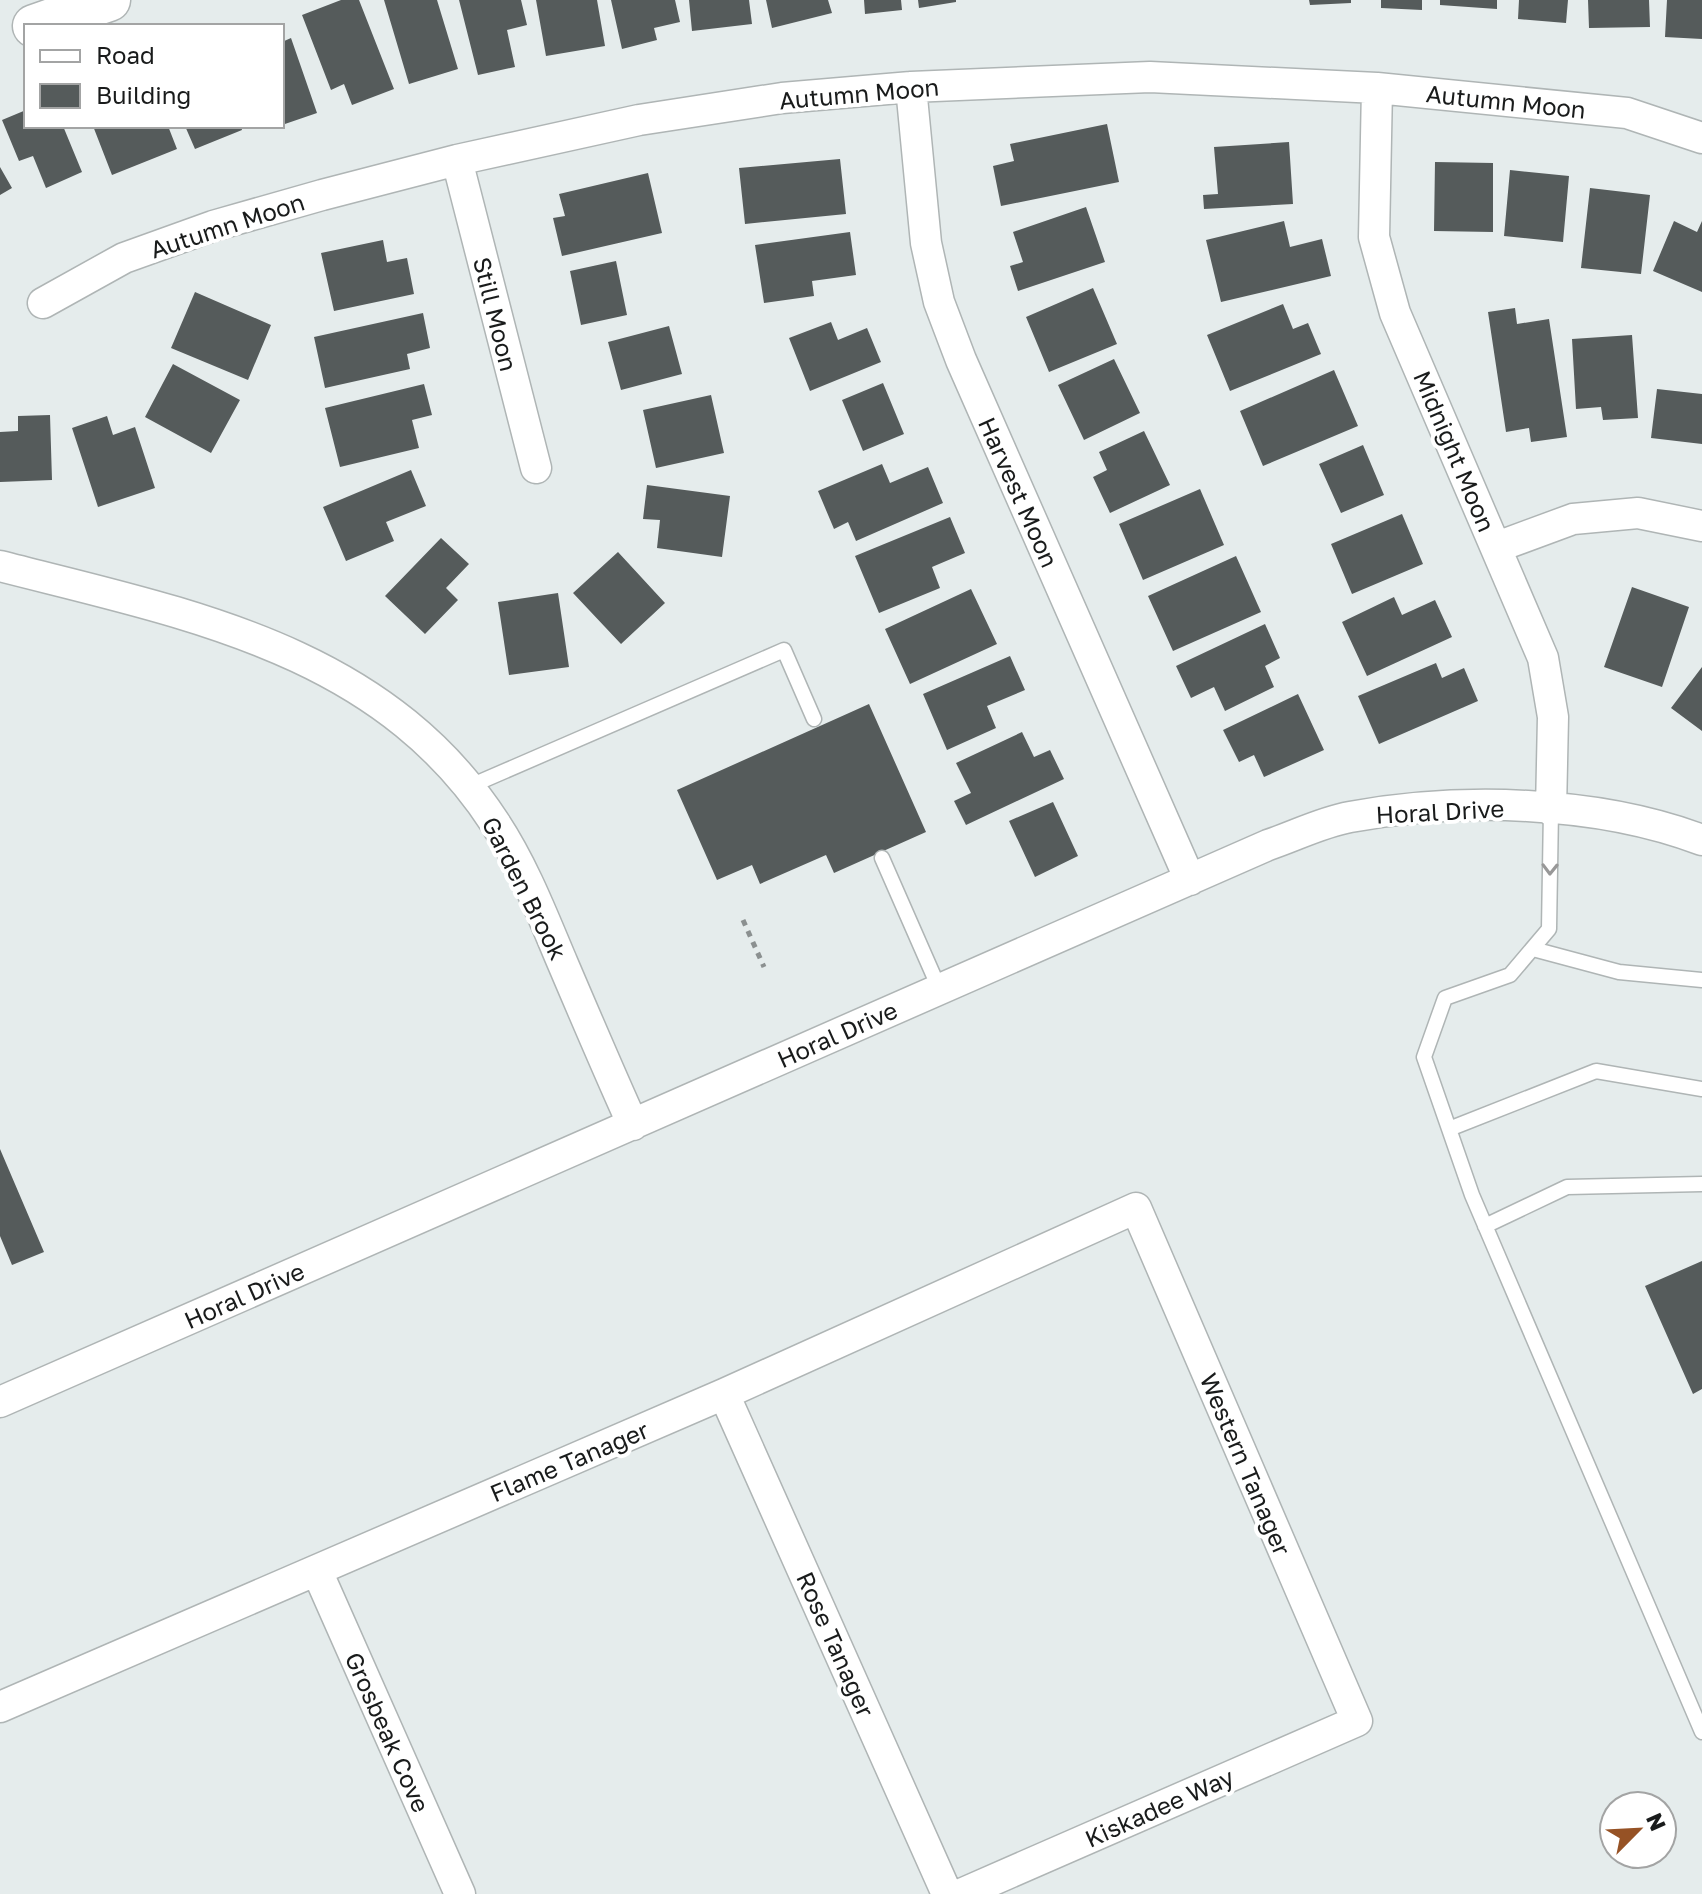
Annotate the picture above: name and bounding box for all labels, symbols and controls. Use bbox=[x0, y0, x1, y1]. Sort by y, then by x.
legend bbox=[24, 24, 284, 128]
text: Road bbox=[96, 40, 155, 69]
street label: Autumn Moon bbox=[778, 72, 940, 114]
street label: Autumn Moon bbox=[1425, 78, 1587, 124]
text: Building bbox=[96, 80, 191, 109]
street label: Autumn Moon bbox=[146, 186, 308, 264]
street label: Still Moon bbox=[468, 254, 524, 374]
street label: Midnight Moon bbox=[1408, 366, 1502, 536]
street label: Harvest Moon bbox=[973, 412, 1065, 572]
street label: Horal Drive bbox=[1375, 793, 1505, 829]
street label: Garden Brook bbox=[477, 812, 573, 964]
one-way arrow bbox=[1541, 863, 1559, 876]
street label: Horal Drive bbox=[772, 995, 902, 1073]
street label: Horal Drive bbox=[179, 1256, 309, 1334]
street label: Western Tanager bbox=[1195, 1369, 1297, 1559]
street label: Flame Tanager bbox=[485, 1415, 653, 1507]
street label: Rose Tanager bbox=[791, 1567, 881, 1721]
street label: Grosbeak Cove bbox=[340, 1647, 436, 1817]
street label: Kiskadee Way bbox=[1080, 1761, 1238, 1853]
north arrow bbox=[1598, 1790, 1678, 1870]
text: N bbox=[1641, 1809, 1672, 1835]

